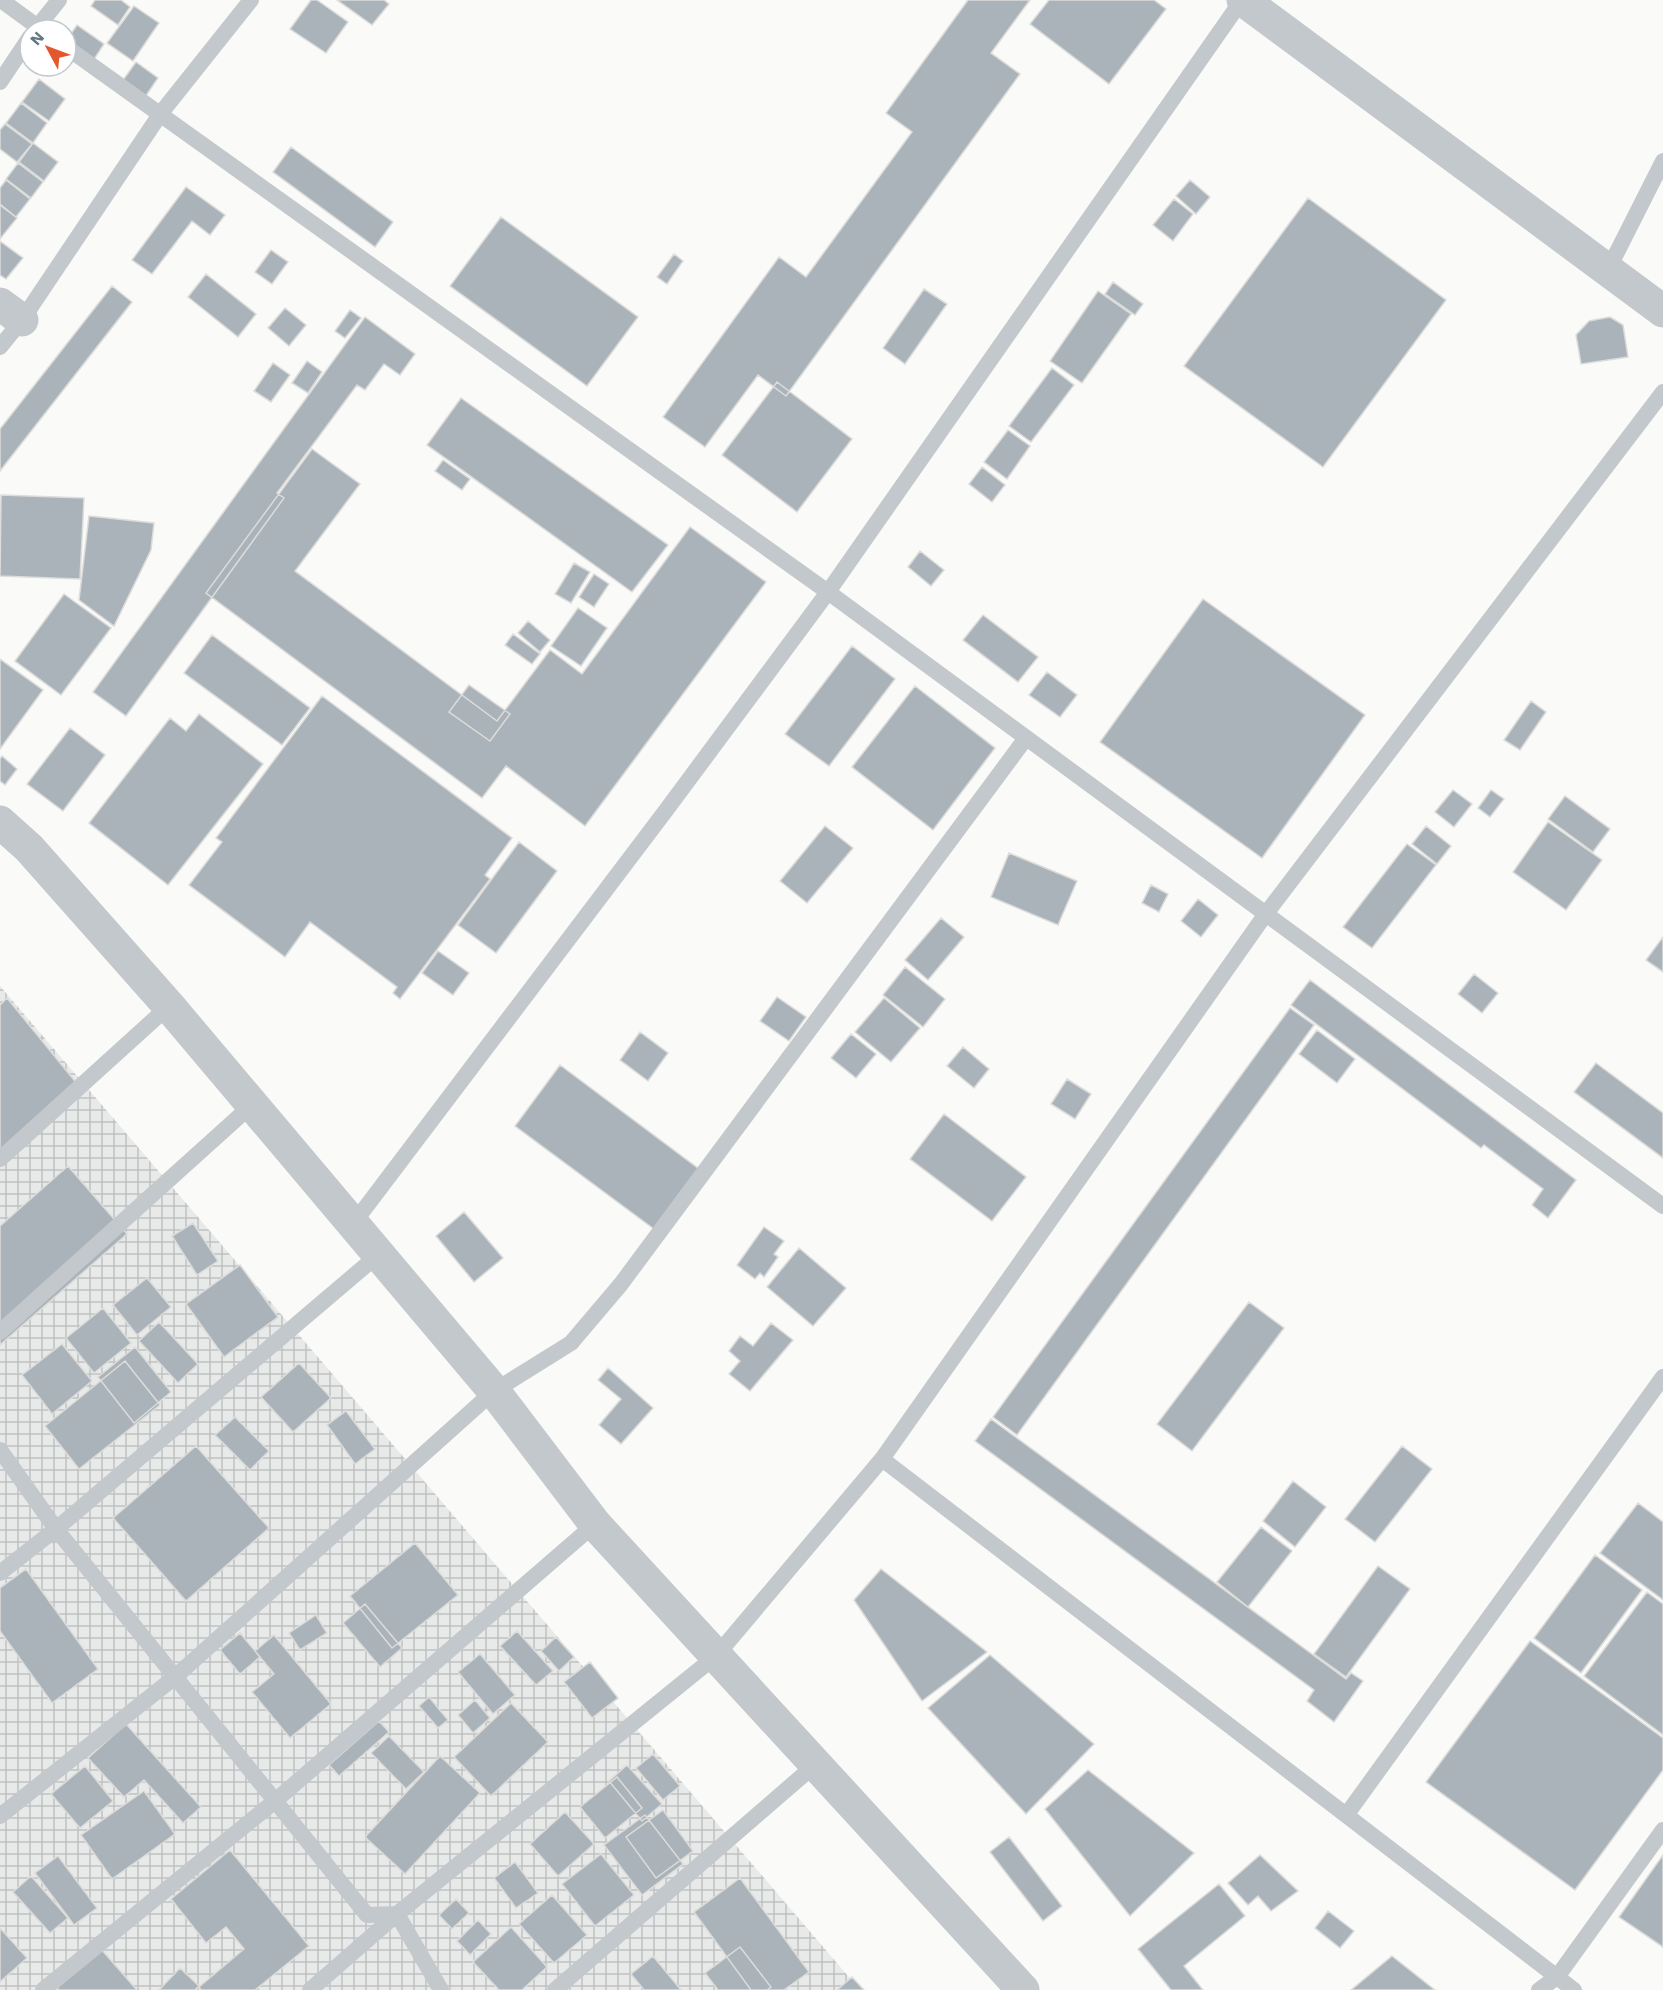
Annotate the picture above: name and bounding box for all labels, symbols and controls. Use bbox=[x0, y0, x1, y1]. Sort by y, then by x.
north arrow bbox=[18, 18, 78, 78]
text: N bbox=[26, 28, 48, 49]

